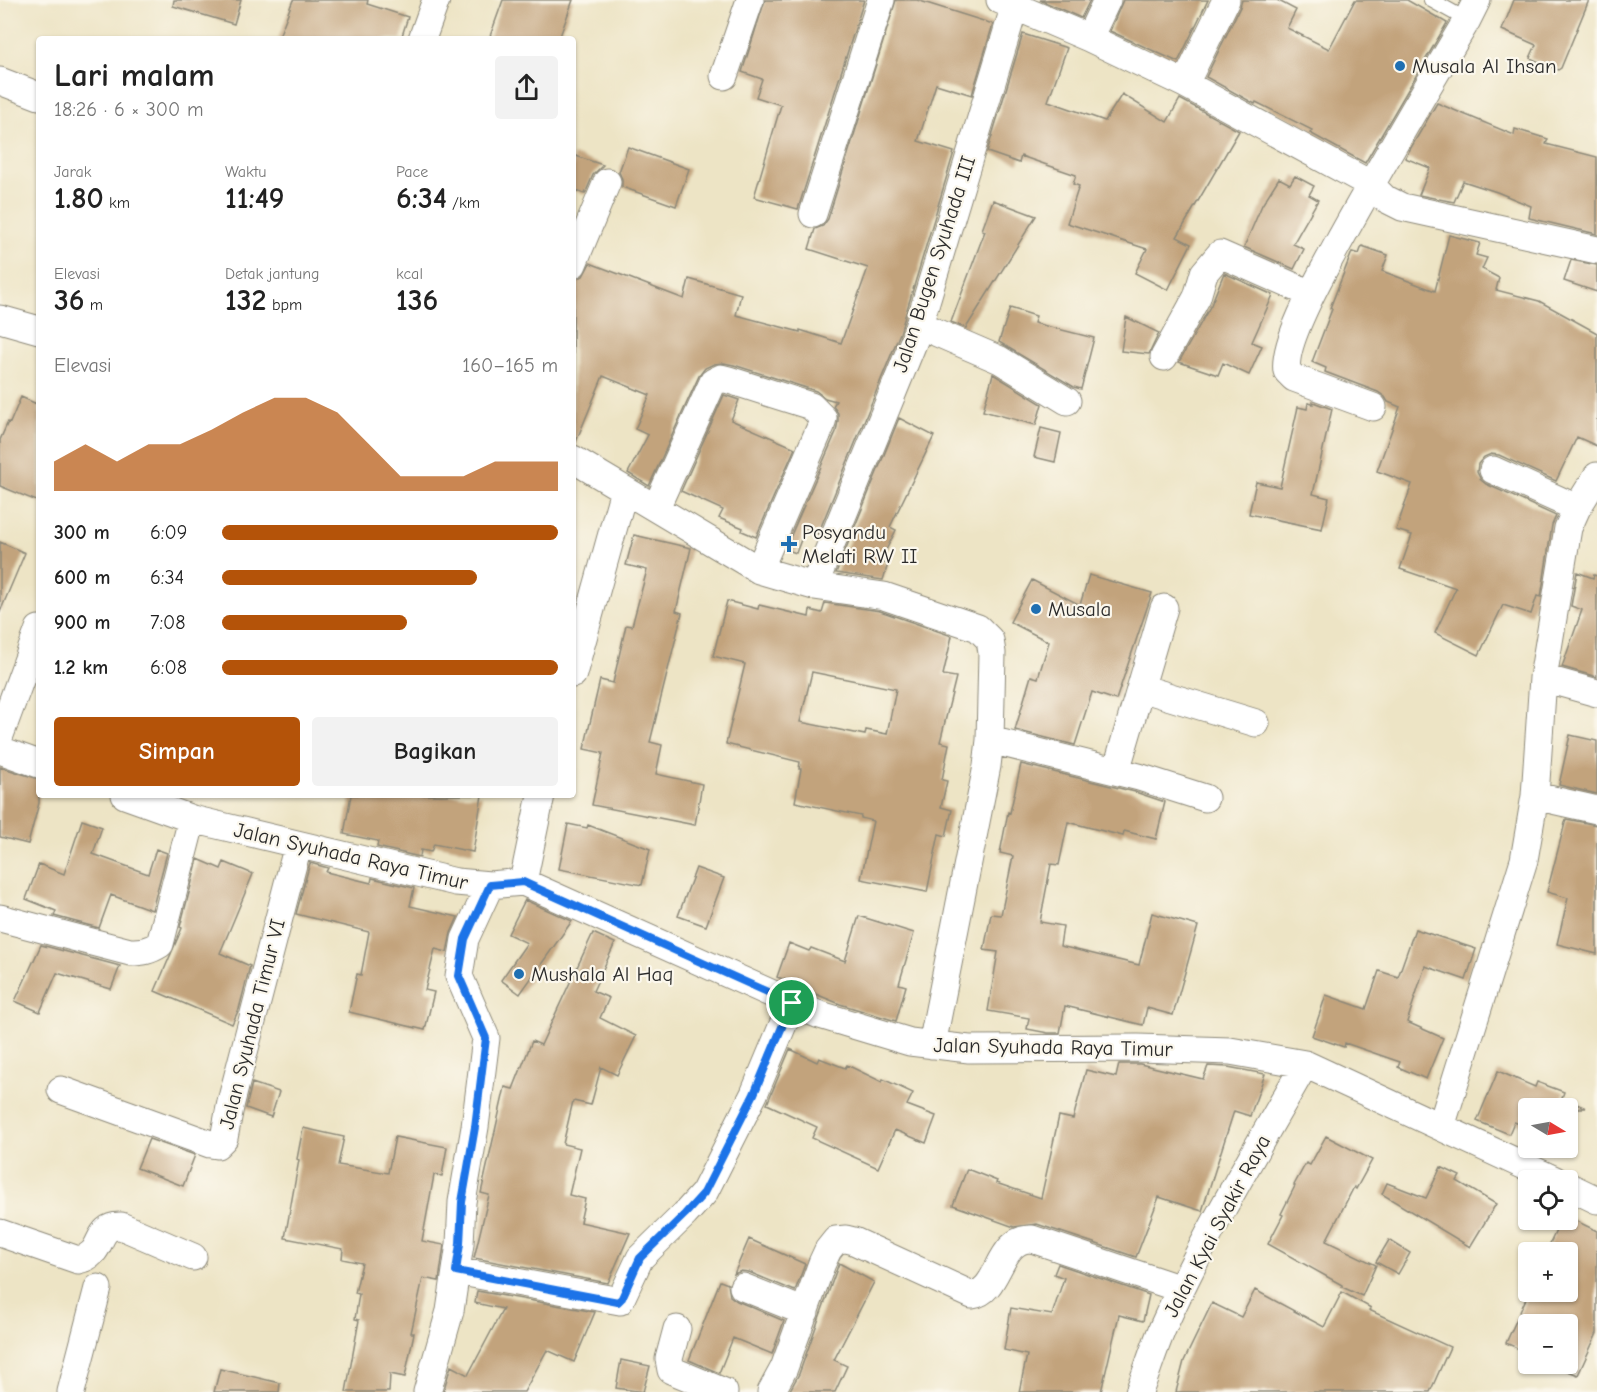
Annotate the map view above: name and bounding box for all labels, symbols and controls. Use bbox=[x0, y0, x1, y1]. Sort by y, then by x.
place label: Musala Al Ihsan bbox=[1412, 54, 1557, 78]
text: Lari malam bbox=[54, 56, 215, 94]
button: share bbox=[495, 56, 558, 119]
marker: Musala Al Ihsan bbox=[1393, 59, 1407, 73]
text: 18:26 · 6 × 300 m bbox=[54, 98, 203, 121]
street label: Jalan Bugen Syuhada III bbox=[888, 153, 980, 375]
text: Jarak bbox=[54, 163, 92, 181]
text: Waktu bbox=[225, 163, 267, 181]
text: Pace bbox=[396, 163, 428, 181]
text: 1.80 bbox=[54, 181, 104, 216]
text: 11:49 bbox=[225, 181, 285, 216]
text: 6:34 bbox=[396, 181, 447, 216]
text: km bbox=[104, 194, 130, 212]
text: /km bbox=[447, 194, 480, 212]
text: Elevasi bbox=[54, 265, 100, 283]
text: Detak jantung bbox=[225, 265, 320, 283]
text: kcal bbox=[396, 265, 423, 283]
text: 36 bbox=[54, 283, 84, 318]
text: 132 bbox=[225, 283, 267, 318]
text: 136 bbox=[396, 283, 438, 318]
text: m bbox=[84, 296, 103, 314]
text: bpm bbox=[267, 296, 302, 314]
text: Elevasi bbox=[54, 354, 112, 377]
text: 160–165 m bbox=[462, 354, 558, 377]
place label: Posyandu Melati RW II bbox=[802, 520, 918, 568]
text: 300 m bbox=[54, 521, 110, 544]
text: 6:09 bbox=[150, 521, 187, 544]
marker: Posyandu Melati RW II bbox=[780, 535, 798, 553]
text: 600 m bbox=[54, 566, 110, 589]
text: 6:34 bbox=[150, 566, 184, 589]
place label: Musala bbox=[1048, 597, 1111, 621]
marker: Musala bbox=[1029, 602, 1043, 616]
text: 900 m bbox=[54, 611, 110, 634]
text: 7:08 bbox=[150, 611, 186, 634]
text: 1.2 km bbox=[54, 656, 108, 679]
text: 6:08 bbox=[150, 656, 187, 679]
button: Simpan bbox=[54, 717, 300, 786]
button: Bagikan bbox=[312, 717, 558, 786]
street label: Jalan Syuhada Raya Timur bbox=[232, 817, 471, 895]
street label: Jalan Syuhada Timur VI bbox=[214, 916, 290, 1132]
place label: Mushala Al Haq bbox=[531, 962, 673, 986]
marker: Mushala Al Haq bbox=[512, 967, 526, 981]
pin bbox=[766, 977, 817, 1028]
icon: arrive bbox=[775, 986, 808, 1019]
street label: Jalan Syuhada Raya Timur bbox=[933, 1033, 1174, 1061]
north arrow bbox=[1518, 1098, 1578, 1158]
map controls bbox=[1518, 1098, 1578, 1374]
street label: Jalan Kyai Syakir Raya bbox=[1159, 1131, 1275, 1321]
button: locate bbox=[1518, 1170, 1578, 1230]
button: + bbox=[1518, 1242, 1578, 1302]
button: − bbox=[1518, 1314, 1578, 1374]

